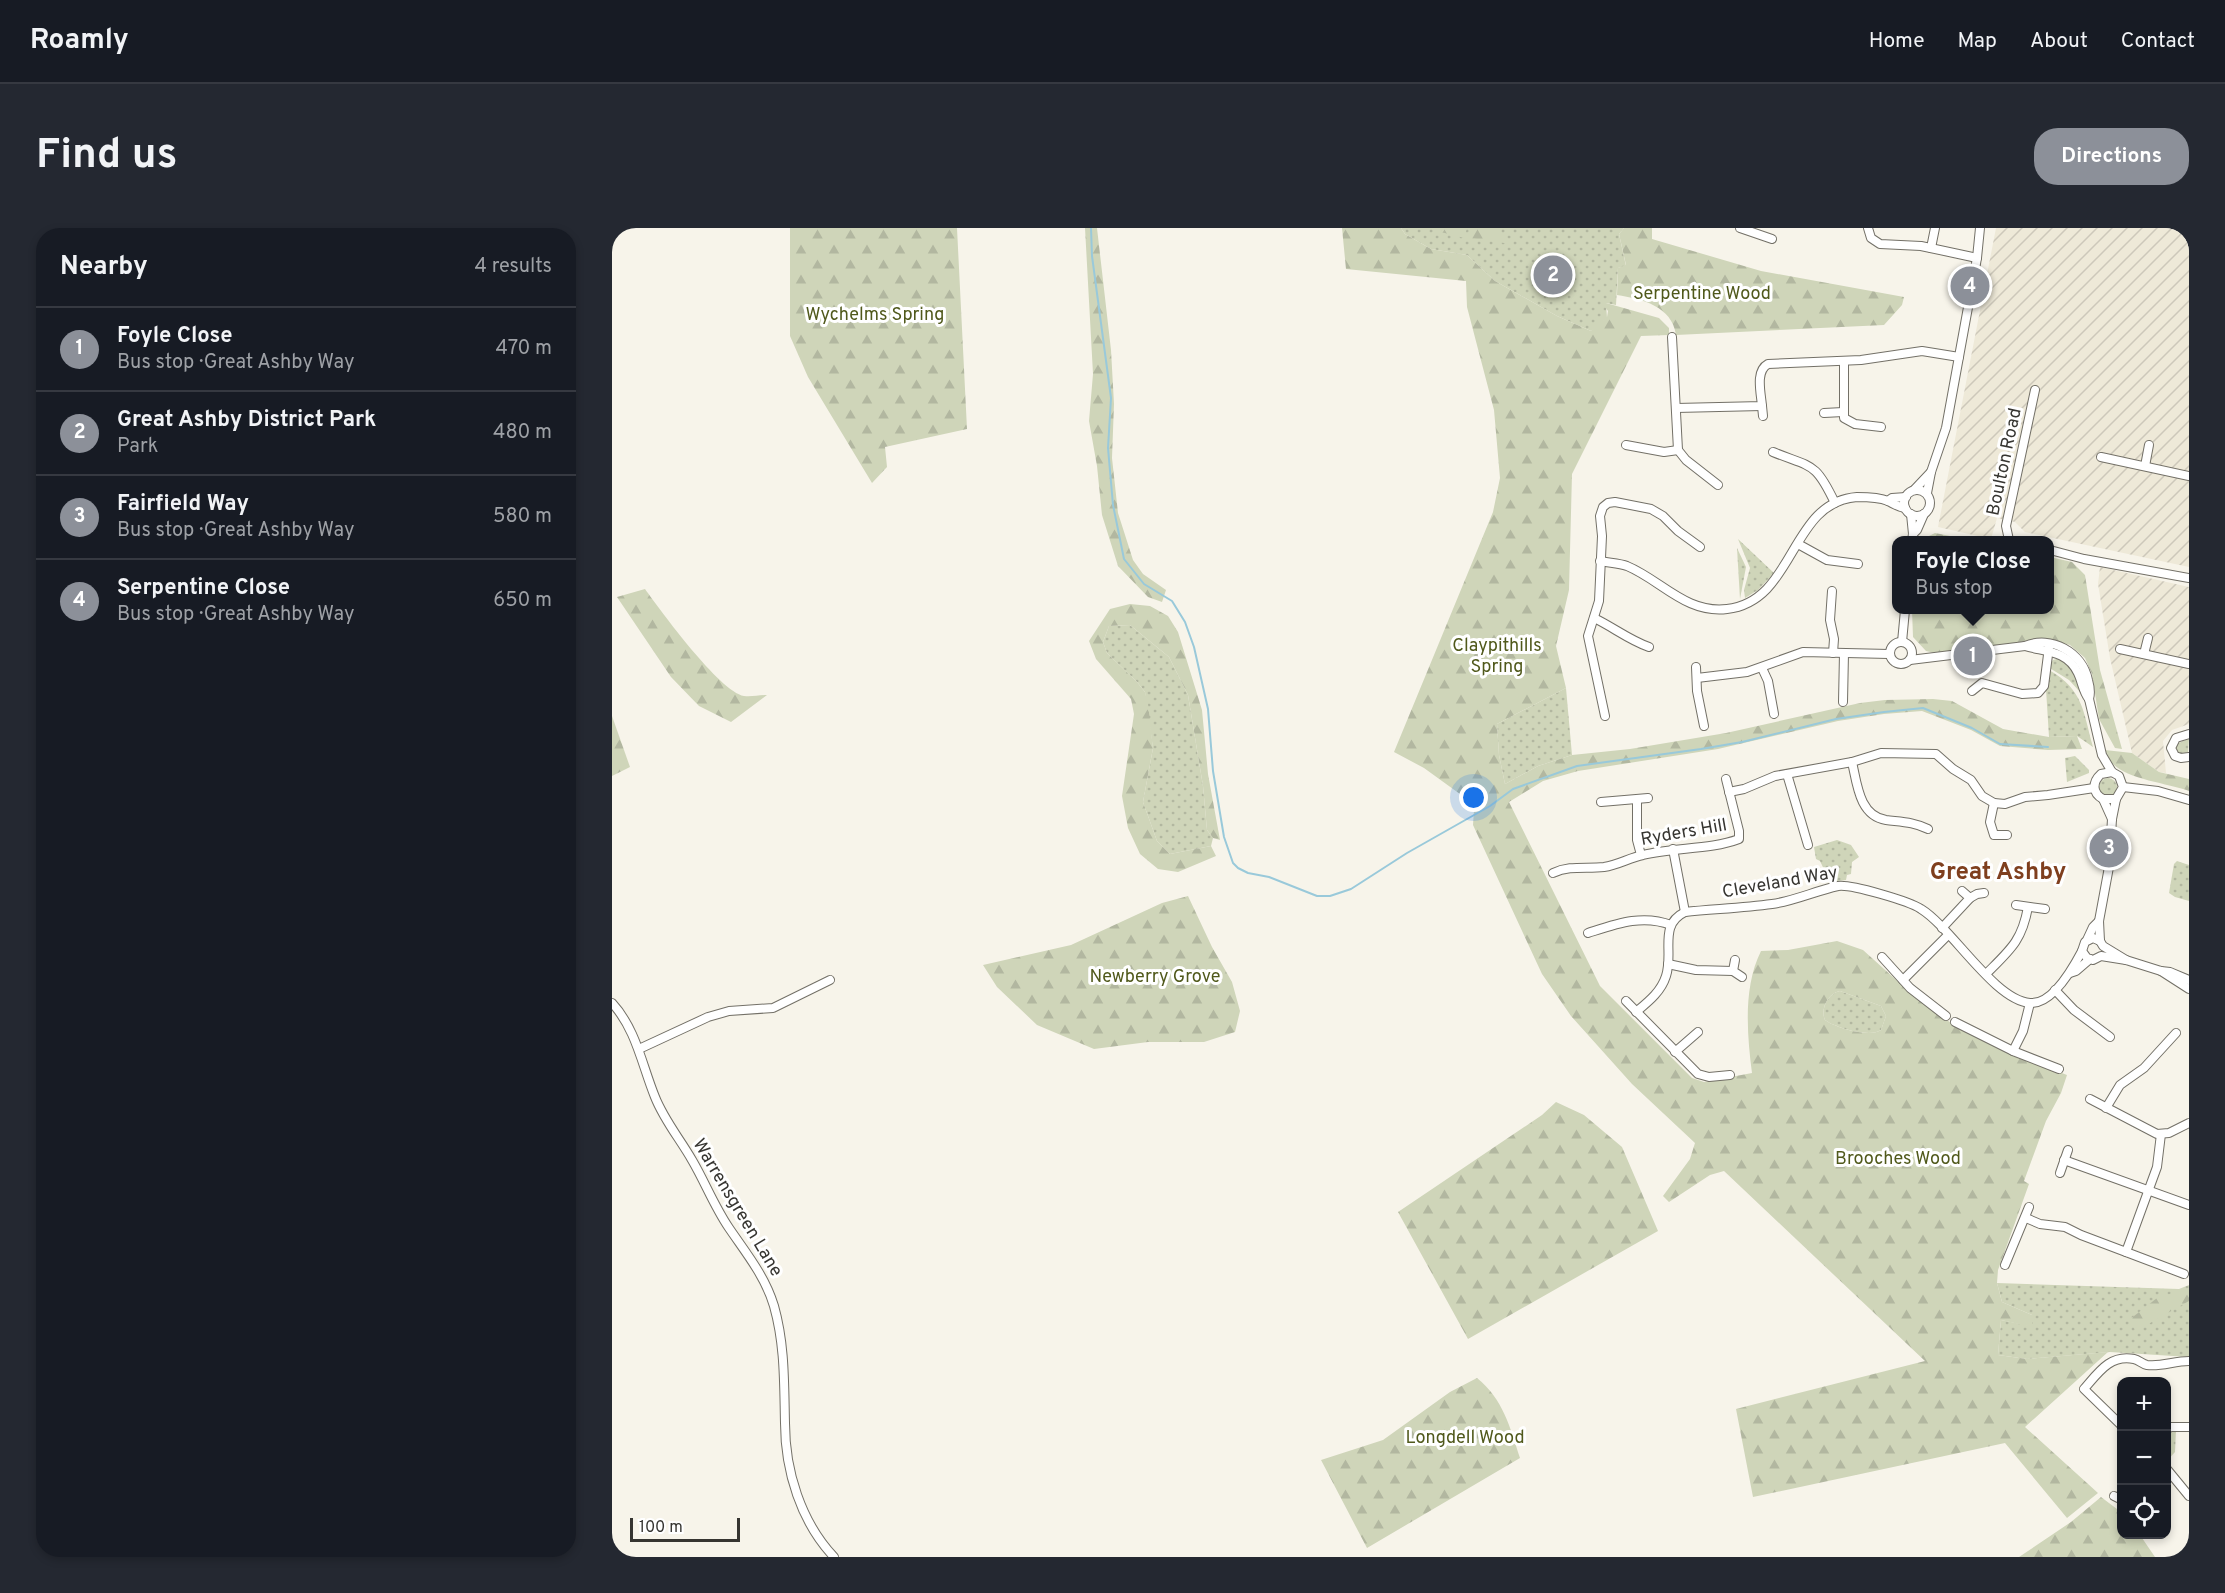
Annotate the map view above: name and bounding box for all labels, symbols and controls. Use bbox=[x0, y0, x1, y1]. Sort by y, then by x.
text: Roamly bbox=[30, 23, 129, 59]
text: Home bbox=[1869, 28, 1925, 55]
text: Map bbox=[1958, 28, 1997, 55]
text: About bbox=[2030, 28, 2088, 55]
text: Contact bbox=[2121, 28, 2195, 55]
button: Directions bbox=[2034, 128, 2189, 185]
text: Find us bbox=[36, 130, 177, 183]
text: Nearby bbox=[60, 251, 148, 284]
pin: 2 bbox=[1534, 252, 1572, 298]
text: 4 results bbox=[475, 254, 552, 280]
pin: 4 bbox=[1950, 264, 1990, 308]
park label: Serpentine Wood bbox=[1633, 283, 1771, 306]
park label: Wychelms Spring bbox=[806, 304, 944, 327]
text: Foyle Close bbox=[117, 323, 232, 350]
text: 1 bbox=[76, 336, 84, 362]
text: 470 m bbox=[495, 336, 552, 362]
text: Bus stop · Great Ashby Way bbox=[117, 350, 355, 376]
street label: Boulton Road bbox=[1982, 406, 2028, 518]
text: Great Ashby District Park bbox=[117, 407, 376, 434]
text: 2 bbox=[73, 420, 86, 446]
text: 480 m bbox=[493, 420, 552, 446]
text: Park bbox=[117, 434, 158, 460]
text: Fairfield Way bbox=[117, 491, 249, 518]
text: 3 bbox=[74, 504, 86, 530]
text: 580 m bbox=[493, 504, 552, 530]
text: Bus stop · Great Ashby Way bbox=[117, 518, 355, 544]
popup bbox=[1892, 536, 2054, 614]
text: Foyle Close bbox=[1915, 549, 2031, 576]
text: Serpentine Close bbox=[117, 575, 290, 602]
text: Bus stop bbox=[1915, 576, 1993, 602]
text: 4 bbox=[73, 588, 86, 614]
text: 650 m bbox=[493, 588, 552, 614]
text: Bus stop · Great Ashby Way bbox=[117, 602, 355, 628]
pin: 1 bbox=[1954, 634, 1992, 678]
park label: Claypithills Spring bbox=[1452, 635, 1542, 679]
your location bbox=[1459, 783, 1488, 812]
street label: Ryders Hill bbox=[1639, 814, 1729, 852]
pin: 3 bbox=[2090, 826, 2128, 870]
district label: Great Ashby bbox=[1930, 858, 2066, 888]
street label: Cleveland Way bbox=[1720, 862, 1840, 904]
park label: Newberry Grove bbox=[1090, 966, 1220, 989]
street label: Warrensgreen Lane bbox=[687, 1135, 787, 1281]
park label: Brooches Wood bbox=[1835, 1148, 1961, 1171]
map controls bbox=[2117, 1377, 2171, 1539]
button: + bbox=[2117, 1377, 2171, 1431]
park label: Longdell Wood bbox=[1405, 1427, 1525, 1450]
button: − bbox=[2117, 1431, 2171, 1485]
button: locate bbox=[2117, 1485, 2171, 1539]
scale bar bbox=[630, 1515, 740, 1542]
text: 100 m bbox=[639, 1518, 683, 1538]

